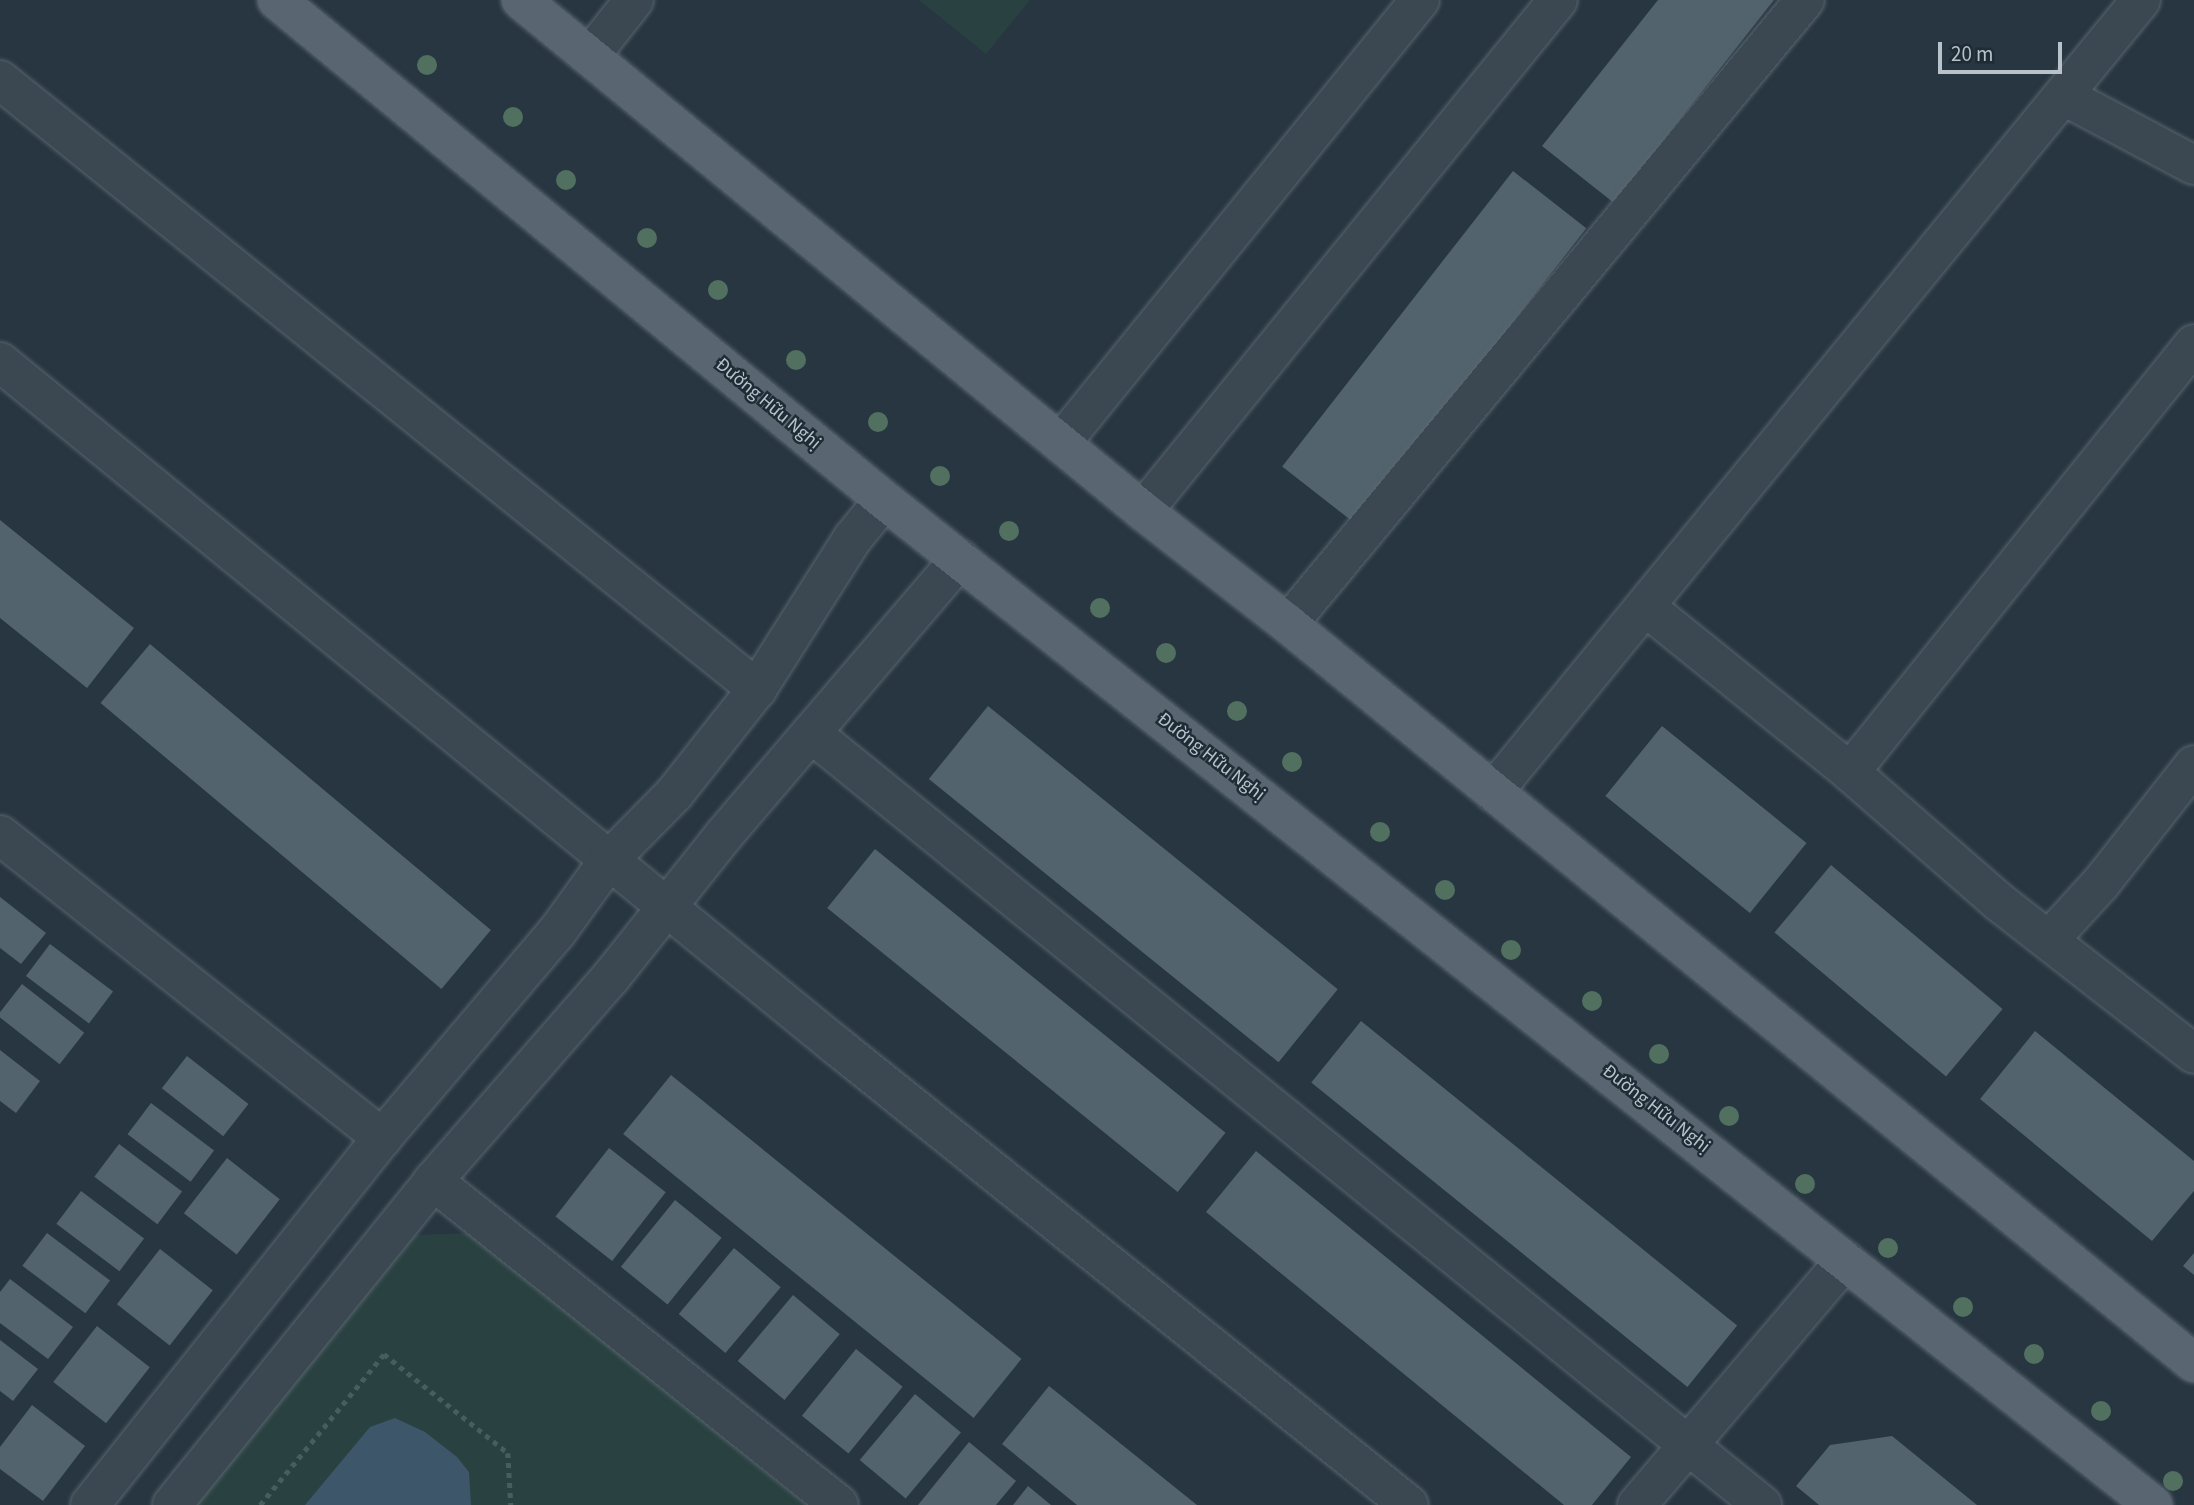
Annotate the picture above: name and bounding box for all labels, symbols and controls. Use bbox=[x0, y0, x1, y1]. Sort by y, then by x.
scale bar bbox=[1942, 28, 2066, 72]
text: 20 m bbox=[1951, 39, 1993, 69]
street label: Đường Hữu Nghị bbox=[711, 353, 825, 455]
street label: Đường Hữu Nghị bbox=[1153, 708, 1269, 806]
street label: Đường Hữu Nghị bbox=[1598, 1060, 1714, 1158]

